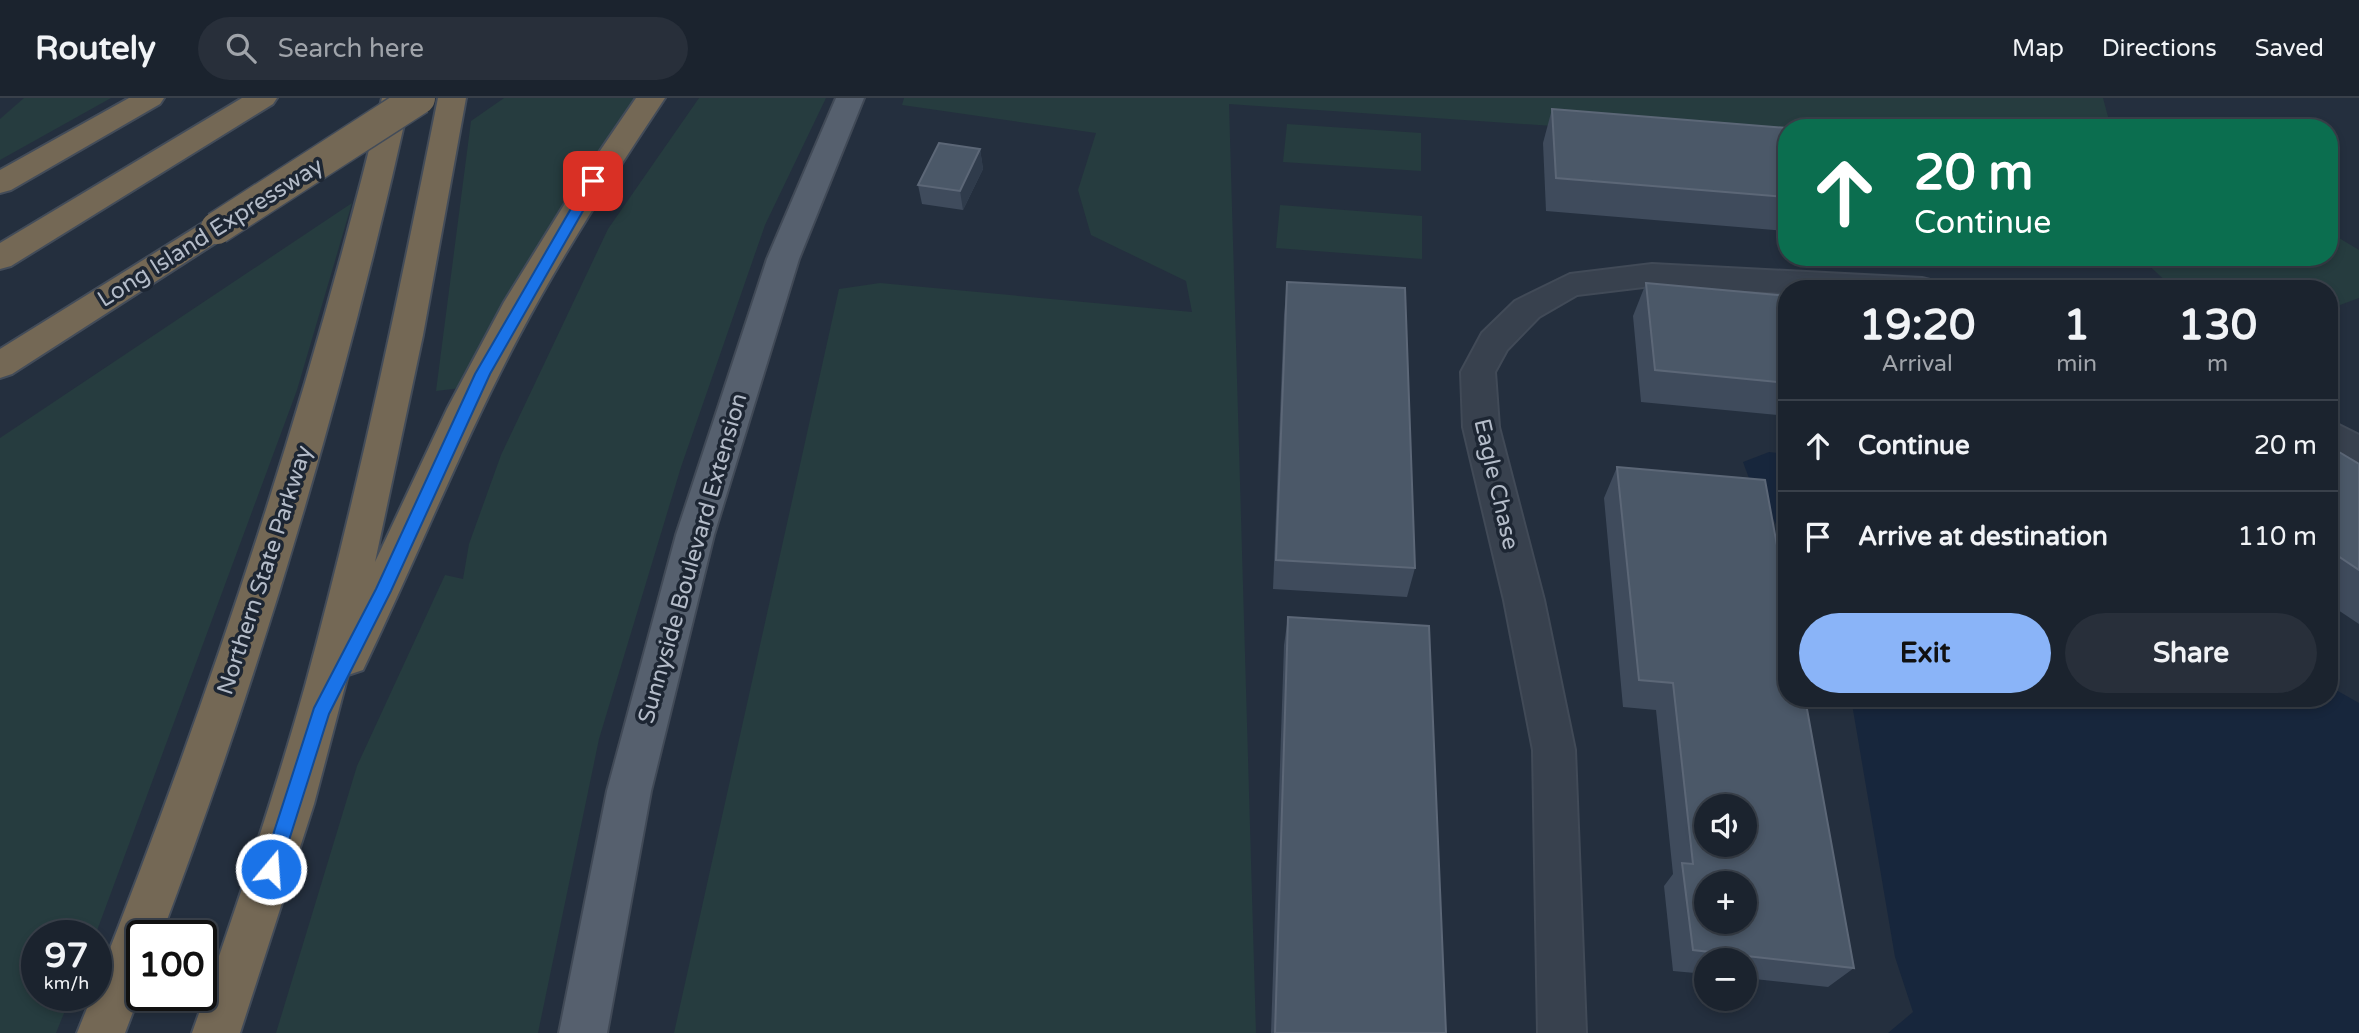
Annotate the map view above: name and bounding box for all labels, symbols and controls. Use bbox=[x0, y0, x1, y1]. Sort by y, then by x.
search box bbox=[198, 17, 688, 80]
text: Routely bbox=[35, 29, 156, 68]
icon: search bbox=[222, 29, 260, 67]
text: Search here bbox=[278, 33, 424, 64]
text: Map bbox=[2012, 34, 2064, 63]
text: Directions bbox=[2102, 34, 2217, 63]
text: Saved bbox=[2255, 34, 2324, 63]
text: 20 m bbox=[1914, 144, 2033, 203]
icon: ahead bbox=[1799, 147, 1890, 238]
pin bbox=[563, 151, 623, 211]
street label: Long Island Expressway bbox=[93, 152, 328, 314]
icon: arrive bbox=[574, 162, 612, 200]
text: Continue bbox=[1914, 204, 2051, 242]
text: 19:20 bbox=[1859, 300, 1975, 351]
text: 1 bbox=[2063, 300, 2090, 351]
text: 130 bbox=[2178, 300, 2257, 351]
text: Arrival bbox=[1882, 350, 1953, 378]
text: min bbox=[2056, 350, 2097, 378]
text: m bbox=[2207, 350, 2228, 378]
street label: Sunnyside Boulevard Extension bbox=[632, 390, 754, 727]
street label: Eagle Chase bbox=[1467, 416, 1525, 552]
icon: ahead bbox=[1799, 427, 1837, 465]
text: Continue bbox=[1858, 430, 1970, 461]
text: 20 m bbox=[2254, 430, 2317, 461]
street label: Northern State Parkway bbox=[211, 442, 319, 699]
icon: arrive bbox=[1799, 518, 1837, 556]
text: Arrive at destination bbox=[1858, 521, 2108, 552]
text: 110 m bbox=[2237, 521, 2317, 552]
button: Exit bbox=[1799, 613, 2051, 693]
button: Share bbox=[2065, 613, 2317, 693]
map controls bbox=[1694, 794, 1757, 1011]
button: sound bbox=[1694, 794, 1757, 857]
position arrow bbox=[234, 832, 308, 906]
button: + bbox=[1694, 871, 1757, 934]
speed limit sign: 100 bbox=[126, 920, 217, 1011]
text: 97 bbox=[45, 935, 88, 977]
button: − bbox=[1694, 948, 1757, 1011]
text: km/h bbox=[44, 972, 89, 994]

